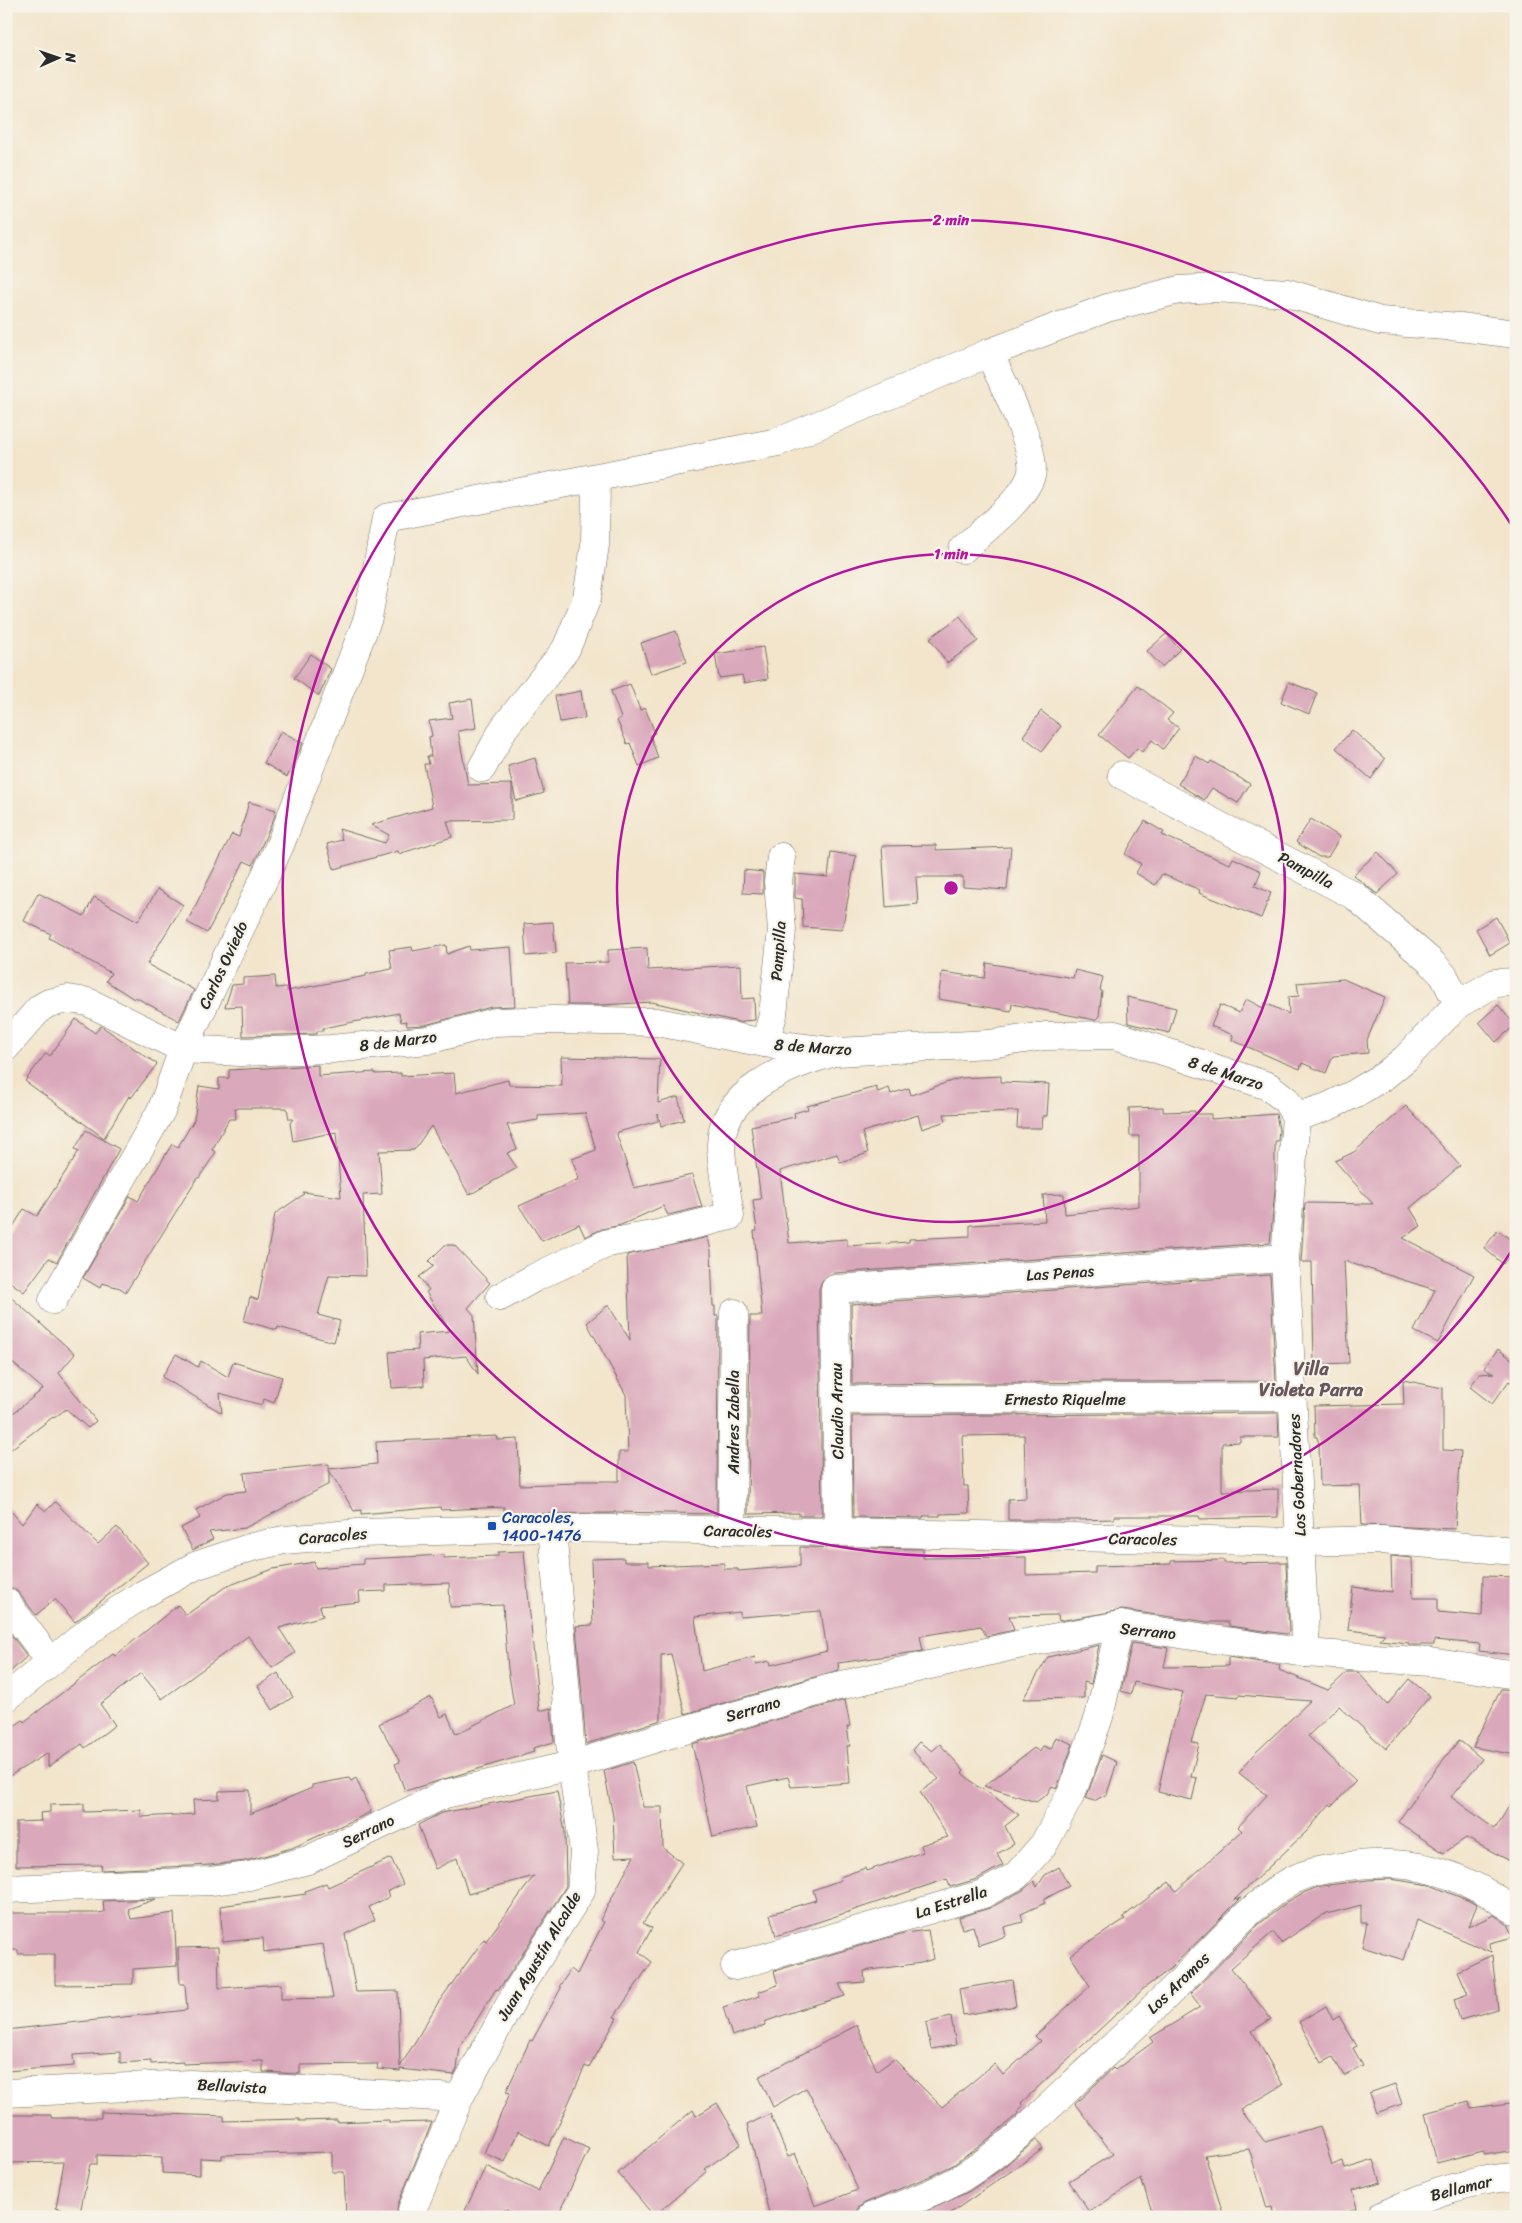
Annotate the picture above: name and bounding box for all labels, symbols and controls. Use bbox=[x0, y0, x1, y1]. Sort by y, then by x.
north arrow bbox=[32, 32, 82, 82]
text: N bbox=[58, 51, 83, 63]
text: 2 min bbox=[932, 207, 970, 233]
text: 1 min bbox=[934, 541, 969, 567]
street label: Pampilla bbox=[1273, 843, 1339, 897]
centre of rings bbox=[942, 879, 960, 897]
street label: Carlos Oviedo bbox=[190, 916, 256, 1014]
street label: Pampilla bbox=[761, 920, 795, 982]
street label: 8 de Marzo bbox=[358, 1022, 438, 1060]
street label: 8 de Marzo bbox=[773, 1030, 853, 1064]
street label: 8 de Marzo bbox=[1185, 1047, 1268, 1099]
street label: Las Penas bbox=[1025, 1256, 1095, 1290]
district label: Villa Violeta Parra bbox=[1259, 1353, 1364, 1406]
street label: Claudio Arrau bbox=[822, 1362, 852, 1460]
street label: Andres Zabella bbox=[719, 1370, 748, 1475]
street label: Ernesto Riquelme bbox=[1004, 1385, 1126, 1414]
street label: Los Gobernadores bbox=[1279, 1412, 1315, 1537]
place label: Caracoles, 1400-1476 bbox=[502, 1503, 582, 1550]
street label: Caracoles bbox=[703, 1516, 773, 1546]
street label: Caracoles bbox=[298, 1519, 369, 1553]
marker: Caracoles, 1400-1476 bbox=[486, 1520, 498, 1532]
street label: Caracoles bbox=[1108, 1524, 1178, 1554]
street label: Serrano bbox=[1119, 1614, 1177, 1648]
street label: Serrano bbox=[722, 1687, 784, 1731]
street label: Serrano bbox=[336, 1806, 400, 1856]
street label: La Estrella bbox=[911, 1877, 991, 1927]
street label: Juan Agustín Alcalde bbox=[488, 1885, 589, 2027]
street label: Los Aromos bbox=[1139, 1944, 1217, 2021]
street label: Bellavista bbox=[196, 2070, 268, 2102]
street label: Bellamar bbox=[1427, 2166, 1496, 2210]

